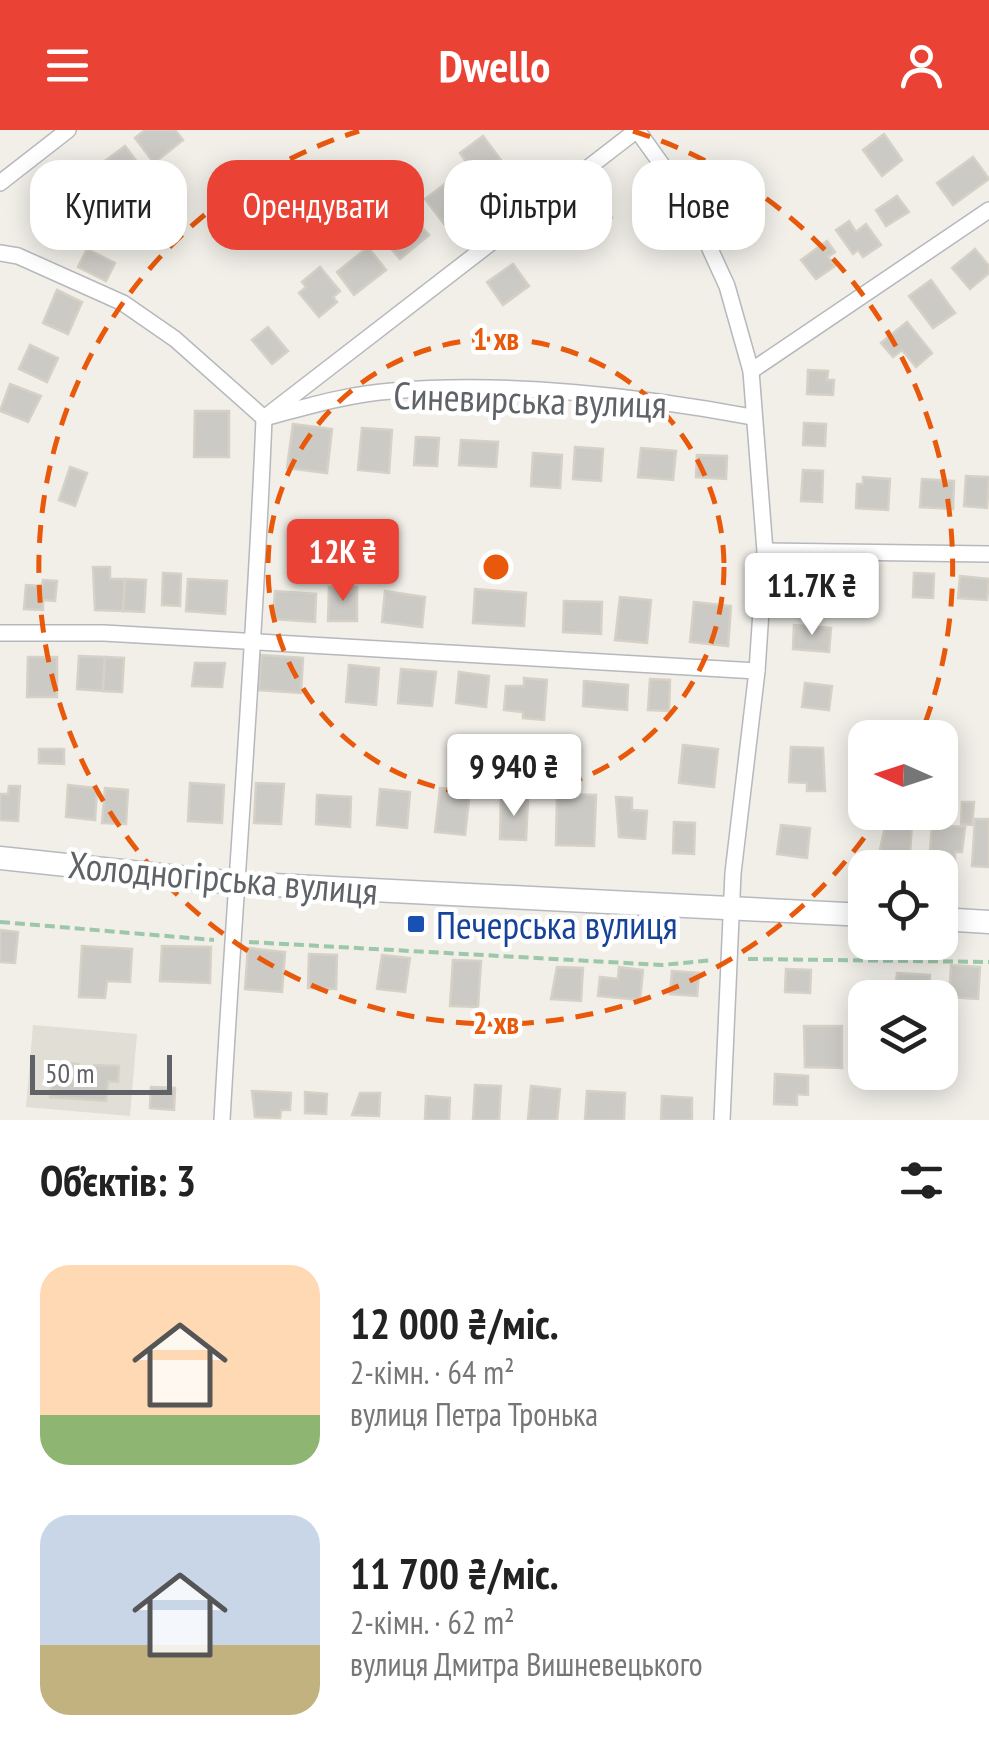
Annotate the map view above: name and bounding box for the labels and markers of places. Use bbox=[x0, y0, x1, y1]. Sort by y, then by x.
pin: 12K ₴ bbox=[273, 519, 413, 604]
centre of rings bbox=[478, 549, 514, 585]
pin: 11.7K ₴ bbox=[720, 553, 904, 638]
pin: 9 940 ₴ bbox=[422, 734, 606, 819]
place label: Печерська вулиця bbox=[436, 900, 678, 949]
marker: Печерська вулиця bbox=[405, 913, 427, 935]

